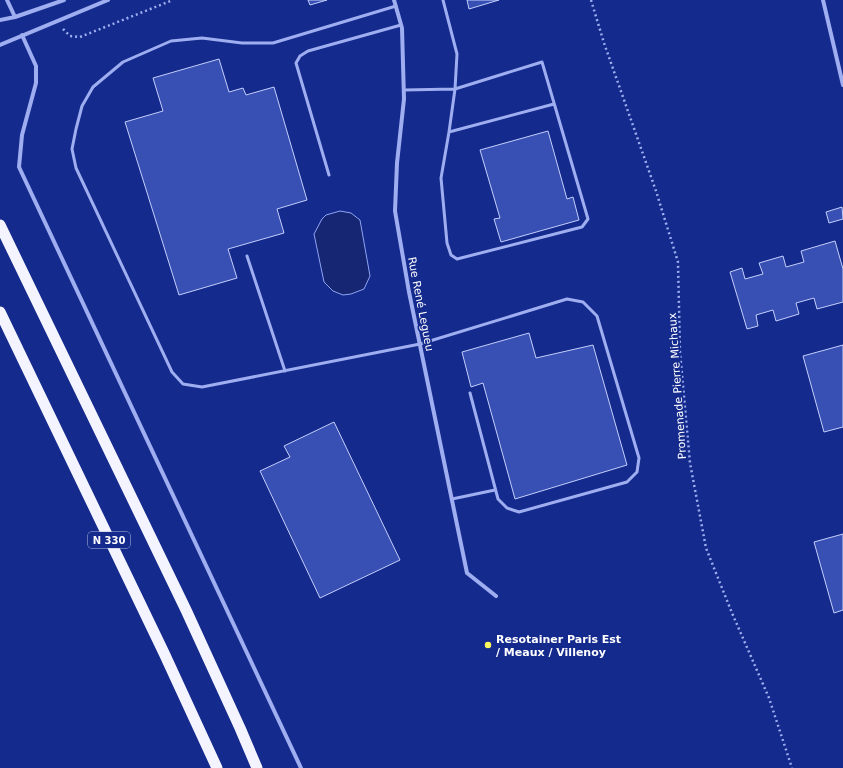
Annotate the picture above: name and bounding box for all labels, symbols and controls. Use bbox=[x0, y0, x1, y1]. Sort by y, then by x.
street label: Rue René Legueu bbox=[405, 256, 436, 352]
street label: Promenade Pierre Michaux bbox=[666, 312, 689, 460]
road number: N 330 bbox=[88, 532, 130, 548]
place label: Resotainer Paris Est / Meaux / Villenoy bbox=[496, 633, 621, 659]
marker: Resotainer Paris Est / Meaux / Villenoy bbox=[483, 640, 493, 650]

